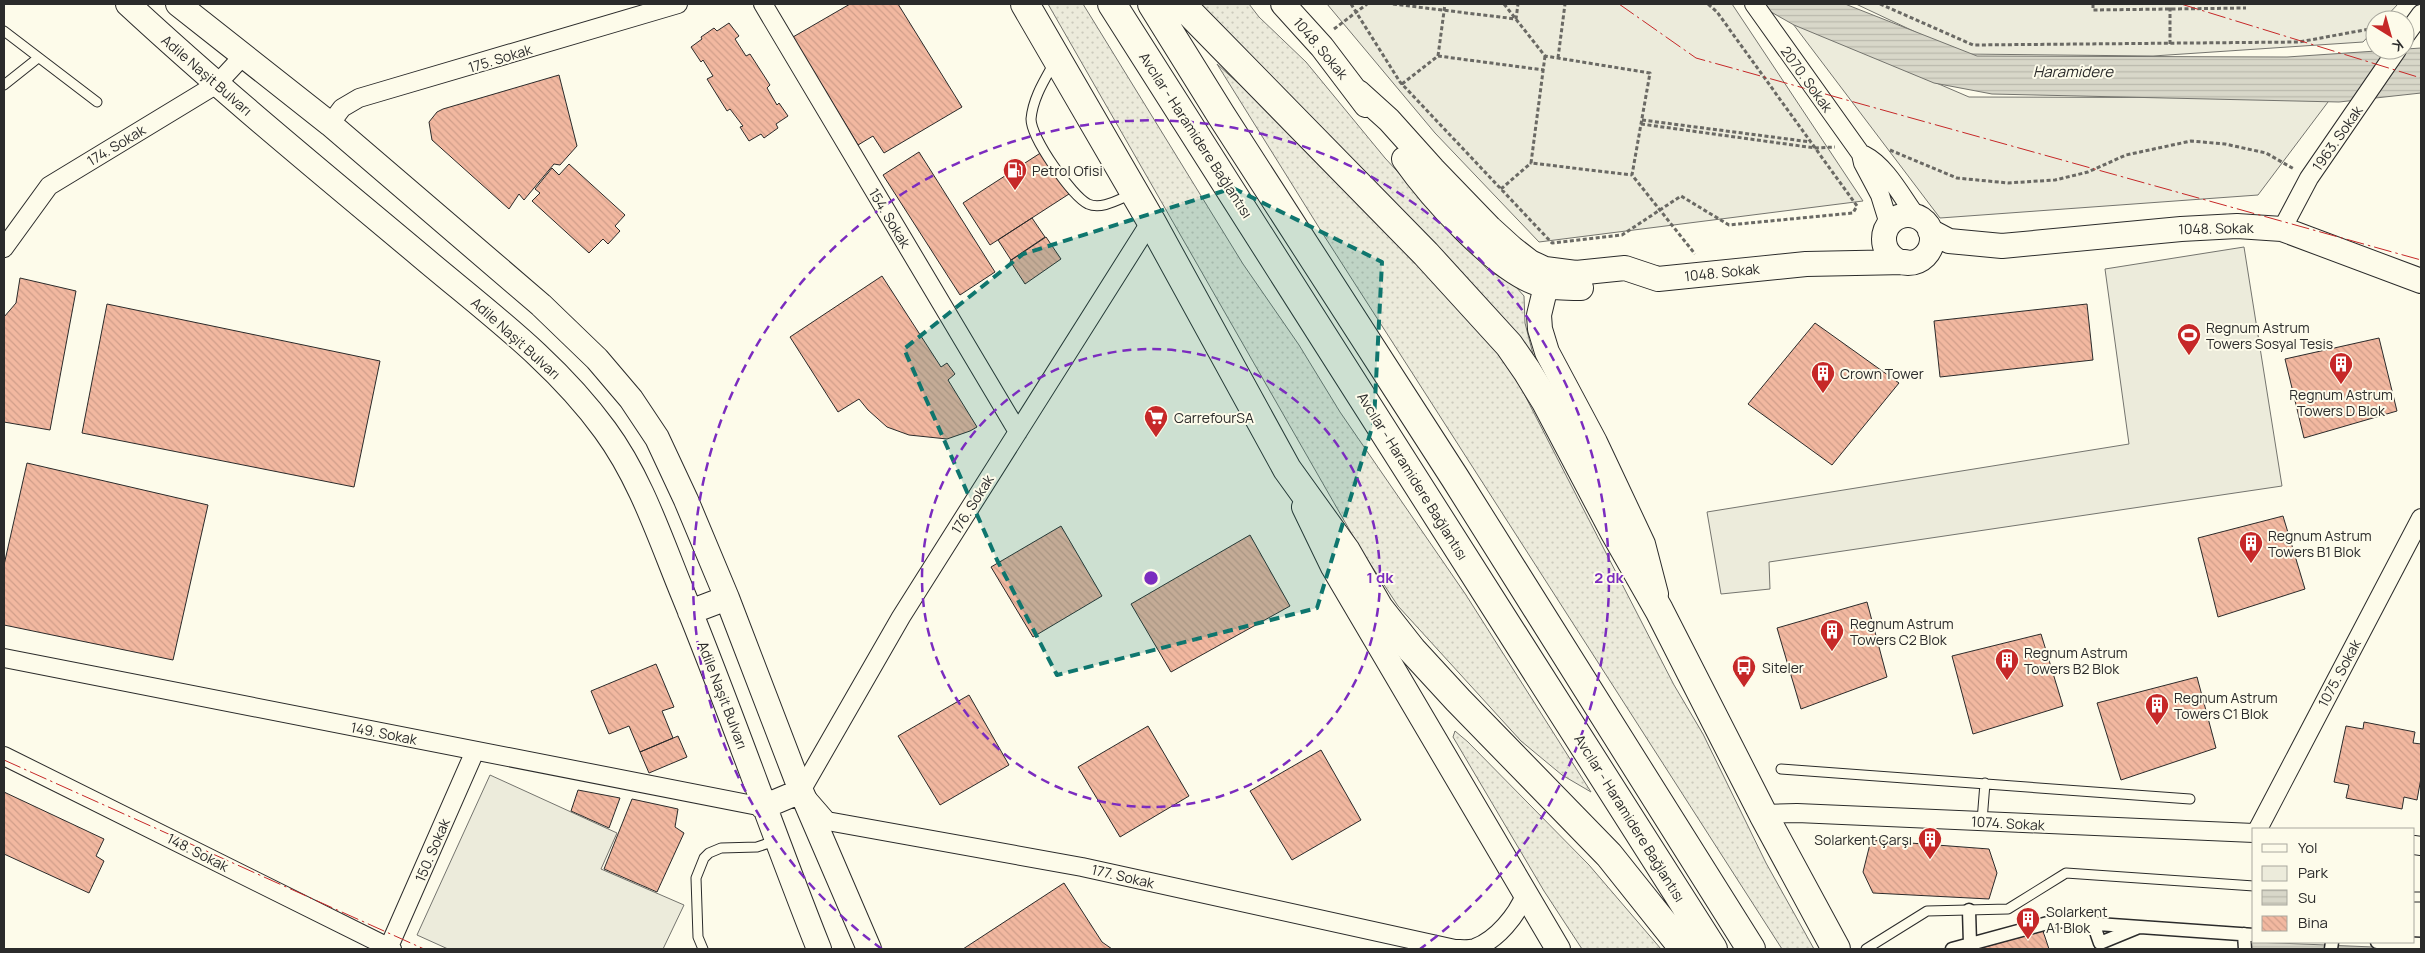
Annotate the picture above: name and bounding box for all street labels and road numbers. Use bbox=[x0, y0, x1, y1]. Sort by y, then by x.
street label: 1048. Sokak bbox=[1290, 13, 1353, 84]
street label: Adile Naşit Bulvarı bbox=[158, 30, 256, 120]
street label: 175. Sokak bbox=[466, 39, 535, 77]
street label: 2070. Sokak bbox=[1777, 42, 1838, 117]
street label: Avcılar - Haramidere Bağlantısı bbox=[1135, 48, 1257, 222]
street label: 1963. Sokak bbox=[2308, 101, 2367, 174]
street label: 174. Sokak bbox=[83, 120, 150, 170]
street label: 154. Sokak bbox=[865, 185, 916, 252]
street label: 1048. Sokak bbox=[2178, 218, 2255, 238]
street label: 1048. Sokak bbox=[1684, 259, 1761, 285]
street label: Adile Naşit Bulvarı bbox=[467, 293, 565, 383]
street label: Avcılar - Haramidere Bağlantısı bbox=[1353, 389, 1473, 563]
street label: 176. Sokak bbox=[946, 470, 998, 537]
street label: 1075. Sokak bbox=[2313, 635, 2365, 710]
street label: Adile Naşit Bulvarı bbox=[694, 638, 752, 752]
street label: 149. Sokak bbox=[349, 717, 420, 749]
street label: Avcılar - Haramidere Bağlantısı bbox=[1570, 731, 1690, 905]
street label: 1074. Sokak bbox=[1971, 812, 2046, 834]
street label: 150. Sokak bbox=[410, 814, 454, 885]
street label: 148. Sokak bbox=[164, 828, 233, 876]
street label: 177. Sokak bbox=[1090, 860, 1157, 893]

